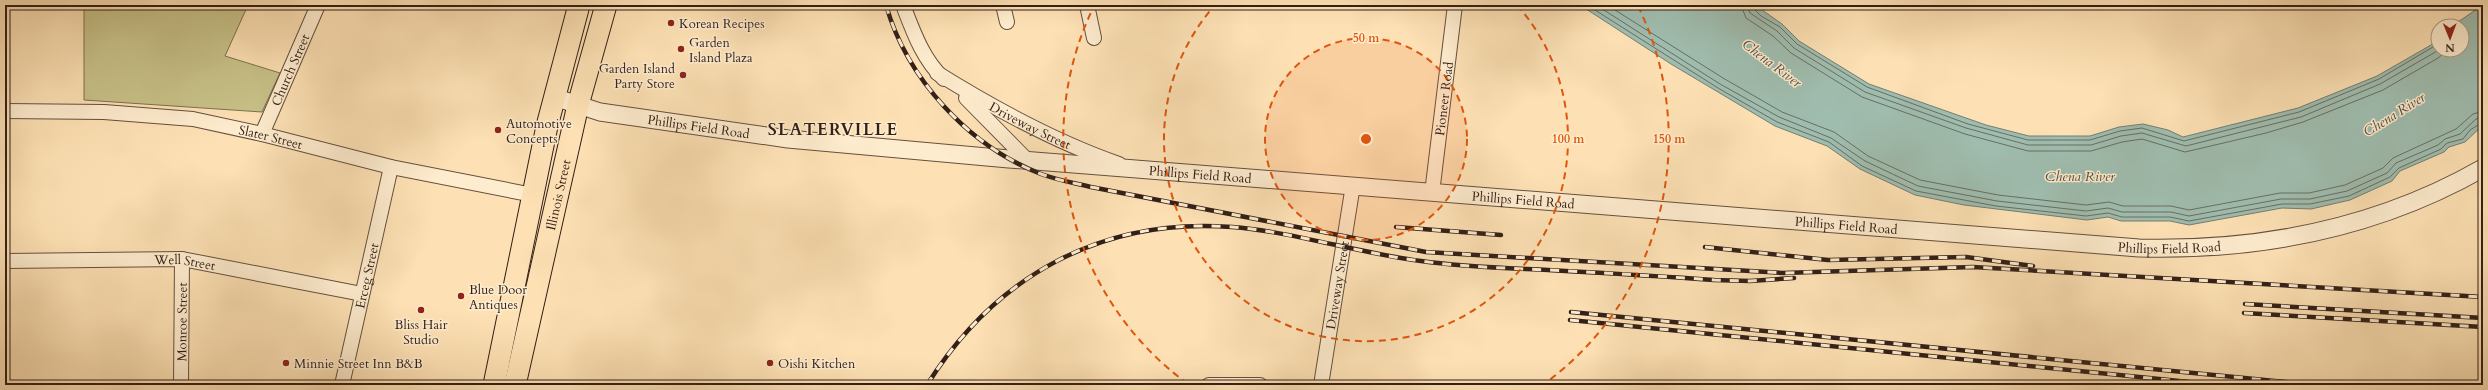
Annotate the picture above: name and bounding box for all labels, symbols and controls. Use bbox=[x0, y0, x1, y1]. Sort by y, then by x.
place label: Korean Recipes bbox=[679, 15, 765, 33]
marker: Korean Recipes bbox=[666, 18, 676, 28]
north arrow bbox=[2430, 18, 2470, 58]
text: 50 m bbox=[1353, 30, 1380, 46]
street label: Church Street bbox=[267, 31, 314, 109]
place label: Garden Island Plaza bbox=[689, 34, 753, 67]
water label: Chena River bbox=[1738, 35, 1806, 92]
text: N bbox=[2445, 40, 2455, 55]
marker: Garden Island Plaza bbox=[676, 44, 686, 54]
place label: Garden Island Party Store bbox=[599, 60, 675, 93]
street label: Pioneer Road bbox=[1431, 61, 1458, 137]
marker: Garden Island Party Store bbox=[678, 70, 688, 80]
water label: Chena River bbox=[2360, 88, 2429, 141]
street label: Driveway Street bbox=[986, 98, 1074, 154]
street label: Phillips Field Road bbox=[646, 111, 751, 143]
place label: Automotive Concepts bbox=[506, 115, 572, 148]
district label: SLATERVILLE bbox=[768, 118, 898, 141]
street label: Slater Street bbox=[237, 121, 304, 154]
marker: Automotive Concepts bbox=[493, 125, 503, 135]
text: 100 m bbox=[1552, 131, 1585, 147]
text: 150 m bbox=[1653, 131, 1686, 147]
centre of rings bbox=[1359, 132, 1373, 146]
street label: Illinois Street bbox=[542, 158, 575, 232]
street label: Phillips Field Road bbox=[1148, 162, 1252, 188]
water label: Chena River bbox=[2045, 167, 2115, 186]
street label: Phillips Field Road bbox=[1471, 187, 1575, 214]
street label: Phillips Field Road bbox=[1794, 213, 1898, 239]
street label: Phillips Field Road bbox=[2117, 238, 2221, 258]
street label: Driveway Street bbox=[1322, 240, 1354, 331]
street label: Erceg Street bbox=[351, 241, 384, 310]
street label: Well Street bbox=[153, 251, 217, 275]
place label: Blue Door Antiques bbox=[469, 281, 527, 314]
street label: Monroe Street bbox=[173, 282, 192, 362]
marker: Blue Door Antiques bbox=[456, 291, 466, 301]
marker: Bliss Hair Studio bbox=[416, 305, 426, 315]
place label: Bliss Hair Studio bbox=[395, 316, 448, 349]
place label: Minnie Street Inn B&B bbox=[294, 355, 423, 373]
place label: Oishi Kitchen bbox=[778, 355, 856, 373]
marker: Minnie Street Inn B&B bbox=[281, 358, 291, 368]
marker: Oishi Kitchen bbox=[765, 358, 775, 368]

